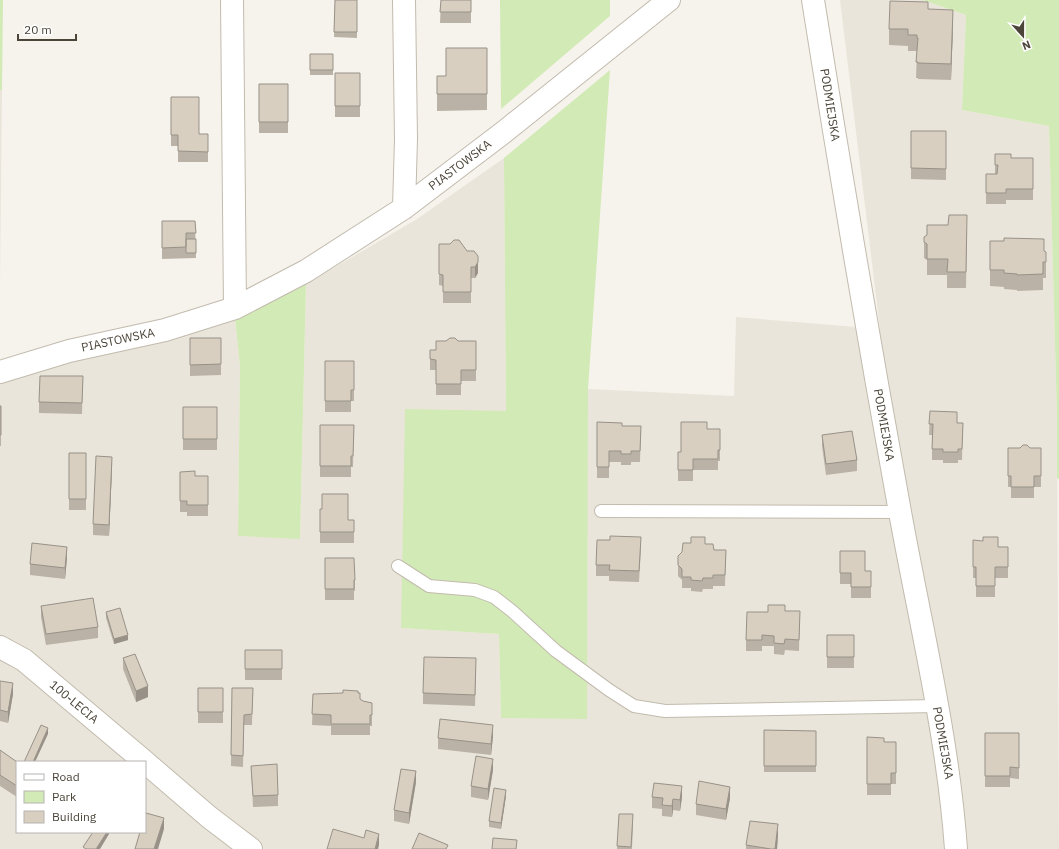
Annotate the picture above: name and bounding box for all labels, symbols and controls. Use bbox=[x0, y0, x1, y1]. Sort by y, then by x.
scale bar bbox=[18, 16, 76, 42]
north arrow bbox=[1003, 16, 1043, 56]
text: 20 m bbox=[24, 22, 52, 37]
text: N bbox=[1020, 37, 1033, 53]
street label: PODMIEJSKA bbox=[817, 67, 844, 143]
street label: PIASTOWSKA bbox=[425, 136, 494, 193]
street label: PIASTOWSKA bbox=[80, 324, 156, 355]
street label: PODMIEJSKA bbox=[871, 387, 898, 463]
street label: 100-LECIA bbox=[47, 677, 102, 727]
street label: PODMIEJSKA bbox=[930, 705, 957, 781]
legend bbox=[16, 761, 146, 833]
text: Road bbox=[52, 769, 80, 784]
text: Park bbox=[52, 789, 77, 804]
text: Building bbox=[52, 809, 97, 824]

